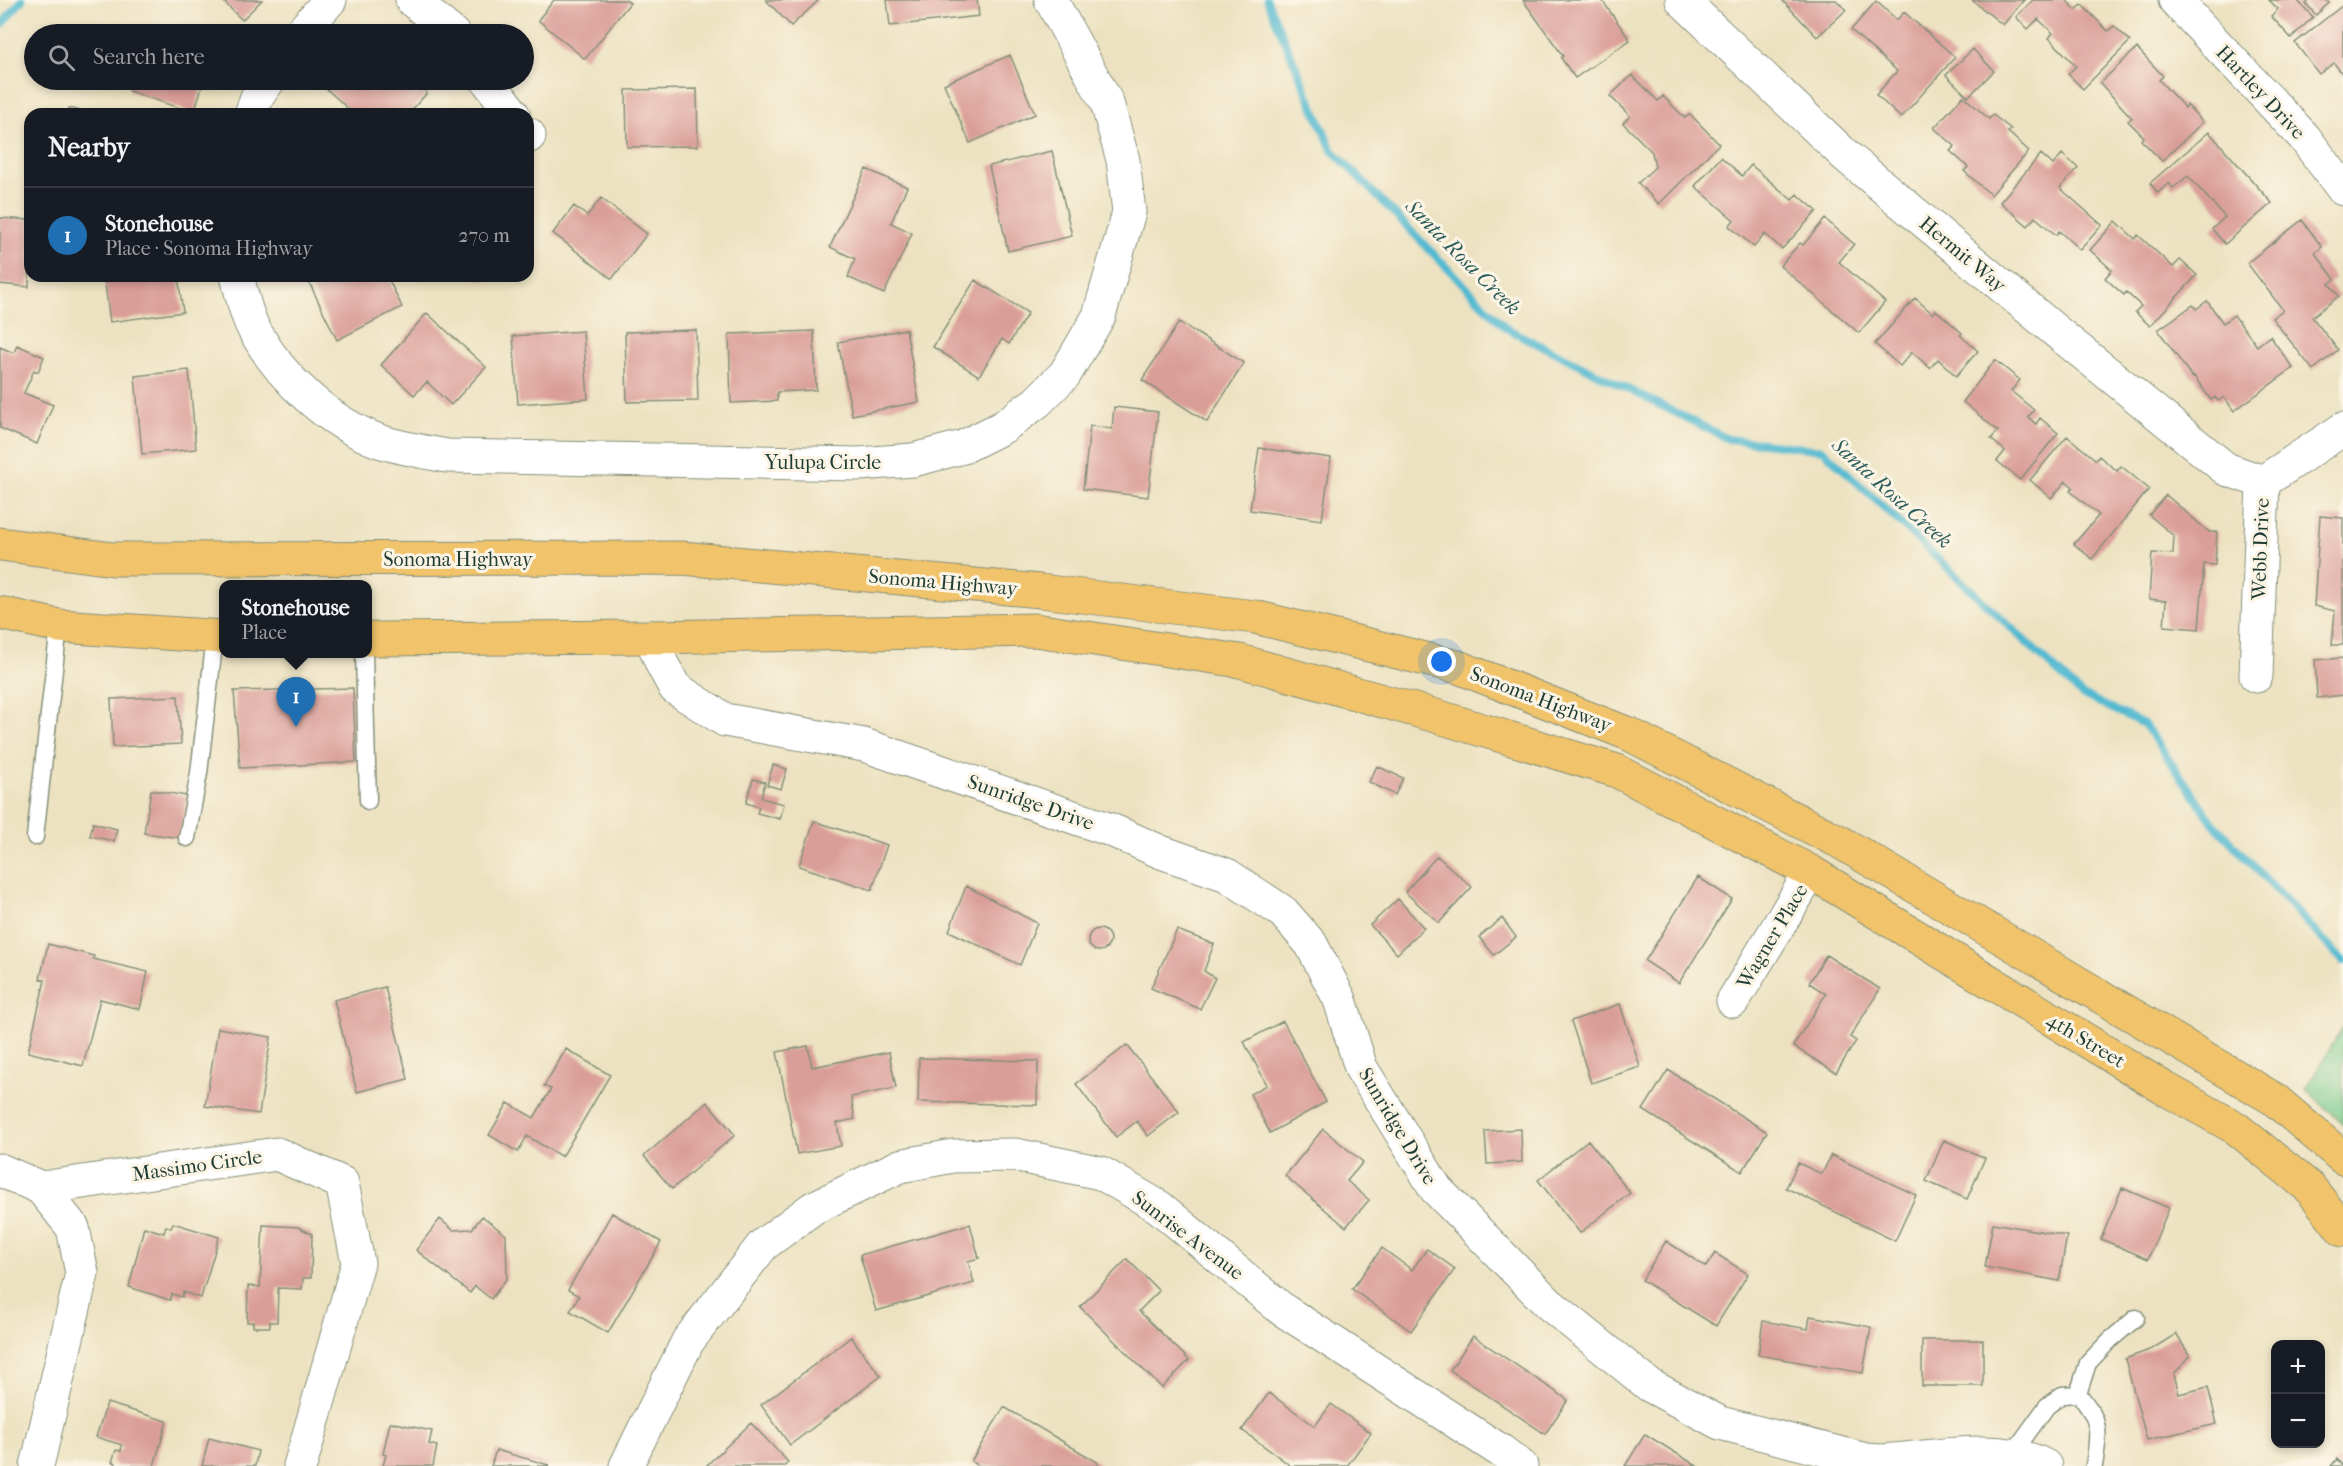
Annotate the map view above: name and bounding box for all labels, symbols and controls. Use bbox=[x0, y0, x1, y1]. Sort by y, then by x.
search box bbox=[24, 24, 534, 90]
icon: search bbox=[45, 41, 78, 74]
street label: Hartley Drive bbox=[2211, 41, 2310, 144]
text: Search here bbox=[93, 44, 205, 70]
text: Nearby bbox=[48, 132, 130, 163]
water label: Santa Rosa Creek bbox=[1400, 194, 1526, 320]
text: Stonehouse bbox=[105, 211, 213, 237]
street label: Hermit Way bbox=[1915, 212, 2012, 298]
text: 1 bbox=[64, 224, 71, 247]
text: 270 m bbox=[458, 224, 510, 247]
text: Place · Sonoma Highway bbox=[105, 237, 313, 260]
water label: Santa Rosa Creek bbox=[1826, 432, 1957, 553]
street label: Yulupa Circle bbox=[764, 451, 881, 474]
street label: Webb Drive bbox=[2247, 497, 2274, 601]
street label: Sonoma Highway bbox=[383, 548, 534, 571]
street label: Sonoma Highway bbox=[868, 565, 1020, 601]
popup bbox=[219, 580, 372, 658]
text: Stonehouse bbox=[241, 595, 350, 621]
text: Place bbox=[241, 621, 287, 644]
your location bbox=[1427, 647, 1456, 676]
street label: Sonoma Highway bbox=[1467, 662, 1616, 737]
pin: 1 bbox=[276, 678, 316, 727]
street label: Sunridge Drive bbox=[965, 770, 1097, 835]
street label: Wagner Place bbox=[1732, 880, 1813, 994]
street label: 4th Street bbox=[2042, 1008, 2129, 1073]
street label: Sunridge Drive bbox=[1354, 1064, 1441, 1189]
street label: Massimo Circle bbox=[131, 1145, 264, 1186]
street label: Sunrise Avenue bbox=[1127, 1186, 1248, 1285]
map controls bbox=[2271, 1340, 2325, 1448]
button: + bbox=[2271, 1340, 2325, 1394]
button: − bbox=[2271, 1394, 2325, 1448]

